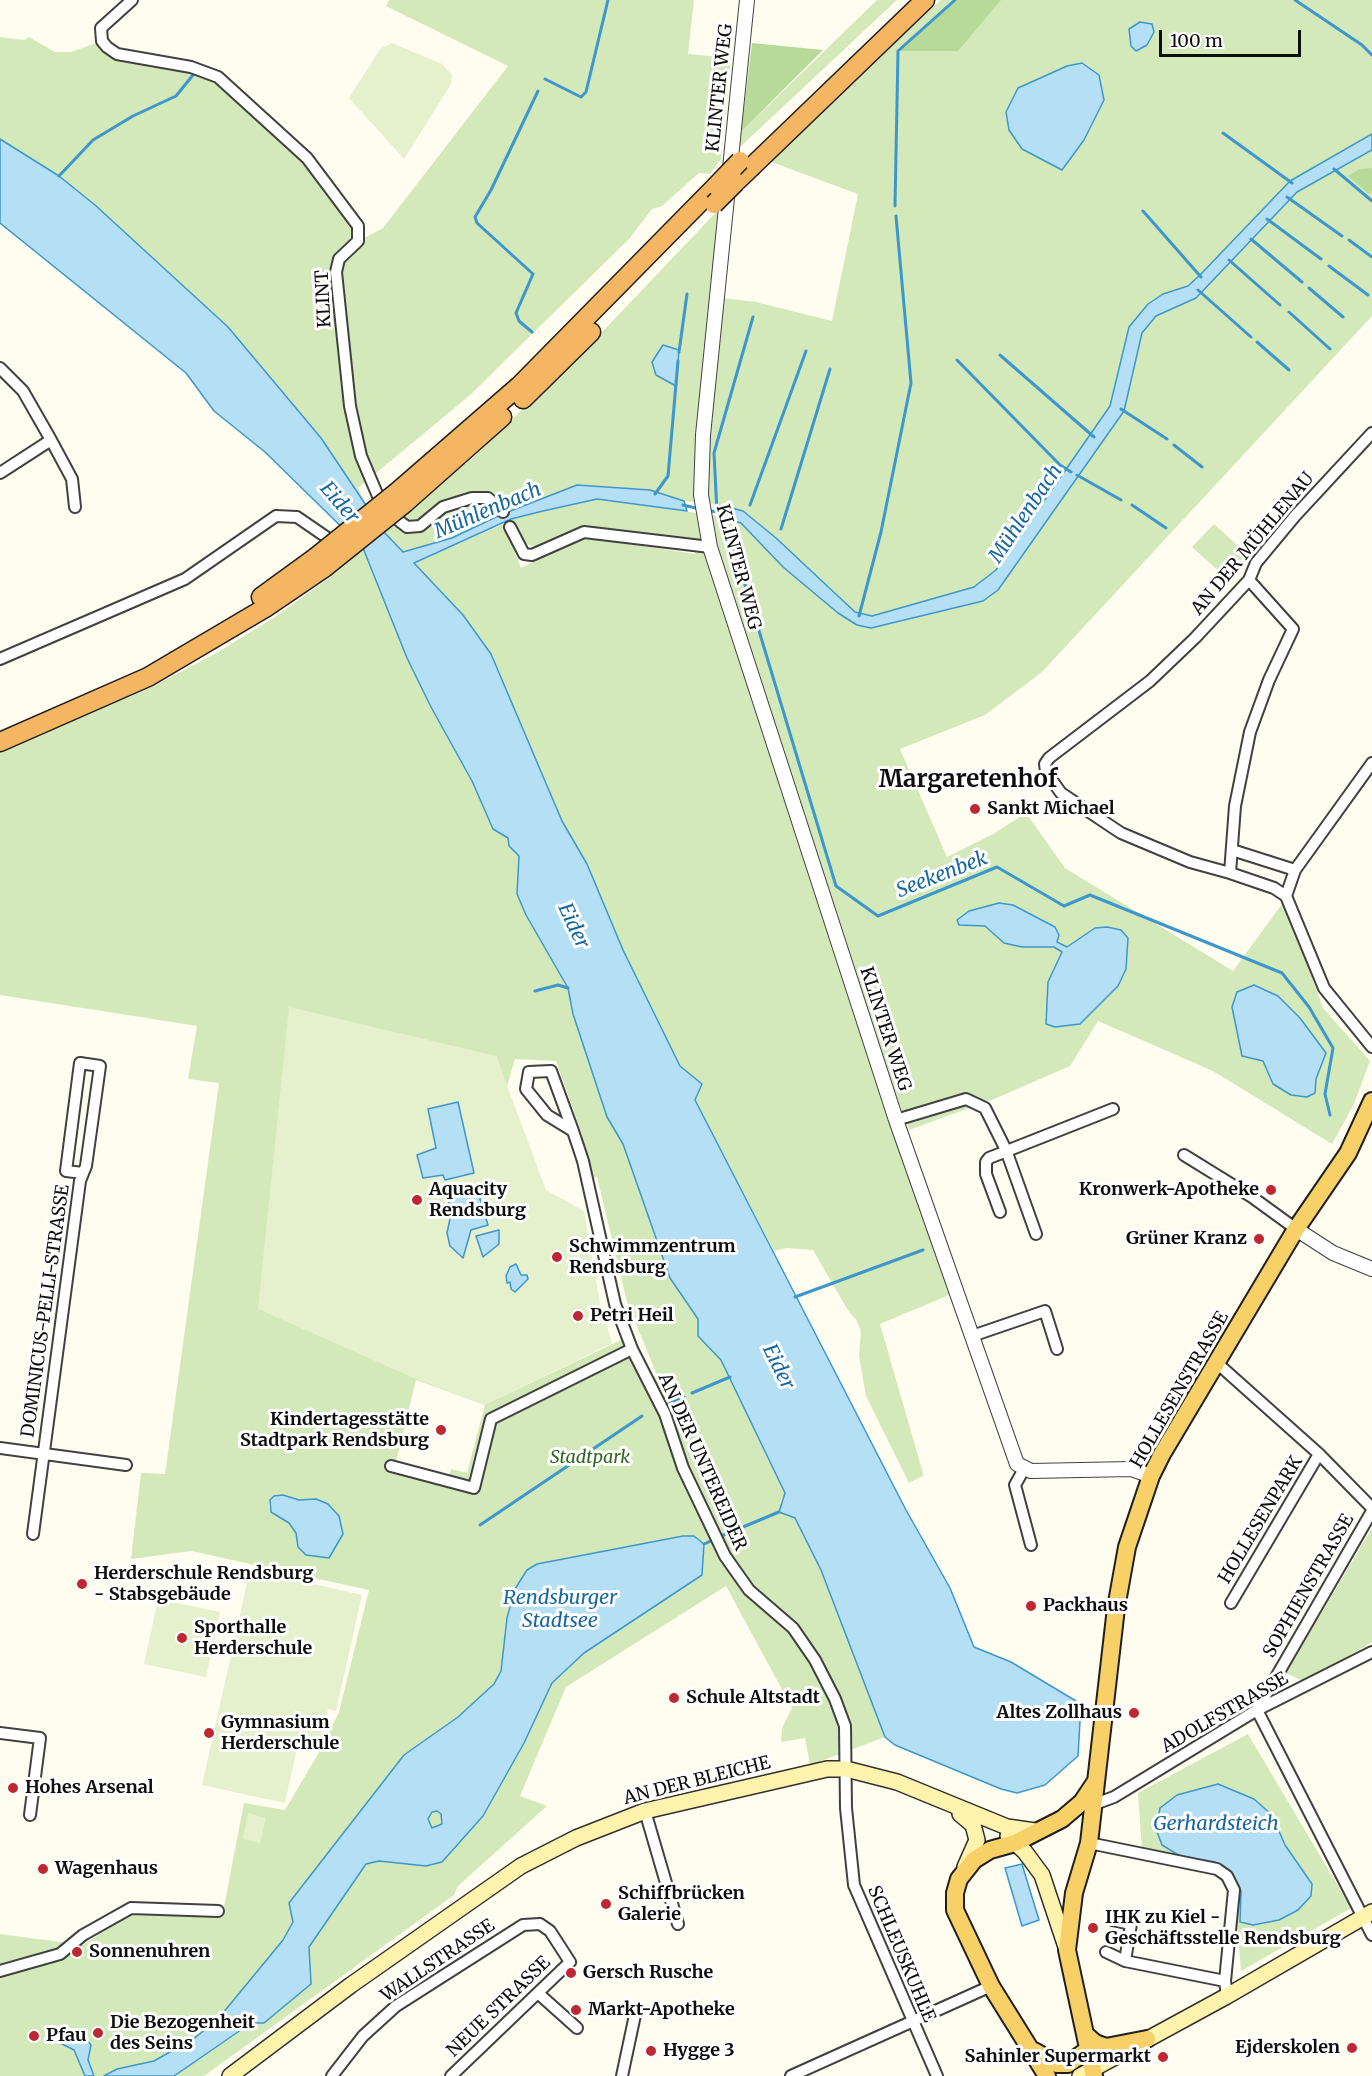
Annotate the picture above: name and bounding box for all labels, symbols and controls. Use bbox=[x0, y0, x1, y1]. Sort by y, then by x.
scale bar bbox=[1162, 18, 1304, 56]
street label: KLINTER WEG bbox=[703, 23, 737, 153]
text: 100 m bbox=[1170, 29, 1223, 52]
street label: KLINT bbox=[312, 270, 336, 328]
water label: Mühlenbach bbox=[984, 460, 1068, 568]
street label: AN DER MÜHLENAU bbox=[1187, 468, 1319, 620]
water label: Eider bbox=[314, 477, 364, 529]
water label: Mühlenbach bbox=[431, 478, 545, 544]
street label: KLINTER WEG bbox=[711, 502, 765, 632]
district label: Margaretenhof bbox=[879, 766, 1057, 794]
place label: Sankt Michael bbox=[987, 798, 1115, 820]
marker: Sankt Michael bbox=[968, 802, 982, 816]
water label: Seekenbek bbox=[893, 847, 991, 903]
water label: Eider bbox=[552, 900, 594, 952]
street label: KLINTER WEG bbox=[855, 964, 915, 1094]
place label: Aquacity Rendsburg bbox=[429, 1179, 526, 1222]
place label: Kronwerk-Apotheke bbox=[1079, 1179, 1259, 1201]
street label: DOMINICUS-PELLI-STRASSE bbox=[18, 1183, 74, 1439]
marker: Kronwerk-Apotheke bbox=[1264, 1183, 1278, 1197]
marker: Aquacity Rendsburg bbox=[410, 1193, 424, 1207]
place label: Grüner Kranz bbox=[1126, 1228, 1247, 1250]
marker: Grüner Kranz bbox=[1252, 1232, 1266, 1246]
place label: Schwimmzentrum Rendsburg bbox=[569, 1236, 736, 1278]
marker: Schwimmzentrum Rendsburg bbox=[550, 1250, 564, 1264]
place label: Petri Heil bbox=[590, 1305, 674, 1327]
street label: HOLLESENSTRASSE bbox=[1126, 1308, 1234, 1472]
marker: Petri Heil bbox=[571, 1309, 585, 1323]
water label: Eider bbox=[757, 1340, 799, 1394]
street label: AN DER UNTEREIDER bbox=[653, 1370, 751, 1554]
place label: Kindertagesstätte Stadtpark Rendsburg bbox=[240, 1409, 429, 1452]
marker: Kindertagesstätte Stadtpark Rendsburg bbox=[434, 1423, 448, 1437]
park label: Stadtpark bbox=[550, 1447, 630, 1469]
street label: HOLLESENPARK bbox=[1214, 1452, 1308, 1588]
street label: SOPHIENSTRASSE bbox=[1259, 1510, 1359, 1662]
place label: Herderschule Rendsburg - Stabsgebäude bbox=[94, 1563, 313, 1606]
marker: Herderschule Rendsburg - Stabsgebäude bbox=[75, 1577, 89, 1591]
water label: Rendsburger Stadtsee bbox=[503, 1586, 617, 1633]
place label: Packhaus bbox=[1043, 1595, 1128, 1617]
marker: Packhaus bbox=[1024, 1599, 1038, 1613]
place label: Sporthalle Herderschule bbox=[194, 1617, 312, 1660]
marker: Sporthalle Herderschule bbox=[175, 1631, 189, 1645]
street label: ADOLFSTRASSE bbox=[1158, 1668, 1292, 1758]
place label: Schule Altstadt bbox=[686, 1687, 820, 1709]
marker: Schule Altstadt bbox=[667, 1691, 681, 1705]
place label: Altes Zollhaus bbox=[996, 1702, 1122, 1724]
marker: Altes Zollhaus bbox=[1127, 1706, 1141, 1720]
place label: Gymnasium Herderschule bbox=[221, 1712, 339, 1754]
marker: Gymnasium Herderschule bbox=[202, 1726, 216, 1740]
street label: AN DER BLEICHE bbox=[621, 1752, 773, 1810]
place label: Hohes Arsenal bbox=[25, 1777, 154, 1799]
marker: Hohes Arsenal bbox=[6, 1781, 20, 1795]
water label: Gerhardsteich bbox=[1153, 1812, 1279, 1836]
place label: Wagenhaus bbox=[55, 1858, 158, 1880]
marker: Wagenhaus bbox=[36, 1862, 50, 1876]
place label: Schiffbrücken Galerie bbox=[618, 1883, 745, 1926]
street label: SCHLEUSKUHLE bbox=[863, 1883, 939, 2025]
marker: Schiffbrücken Galerie bbox=[599, 1897, 613, 1911]
place label: IHK zu Kiel - Geschäftsstelle Rendsburg bbox=[1105, 1907, 1341, 1950]
street label: WALLSTRASSE bbox=[377, 1915, 499, 2007]
marker: IHK zu Kiel - Geschäftsstelle Rendsburg bbox=[1086, 1921, 1100, 1935]
place label: Sonnenuhren bbox=[89, 1941, 210, 1963]
marker: Sonnenuhren bbox=[70, 1945, 84, 1959]
street label: NEUE STRASSE bbox=[443, 1952, 555, 2062]
place label: Gersch Rusche bbox=[583, 1962, 713, 1984]
marker: Gersch Rusche bbox=[564, 1966, 578, 1980]
place label: Markt-Apotheke bbox=[588, 1999, 735, 2021]
marker: Markt-Apotheke bbox=[569, 2003, 583, 2017]
place label: Die Bezogenheit des Seins bbox=[110, 2012, 255, 2054]
place label: Pfau bbox=[46, 2025, 86, 2047]
marker: Die Bezogenheit des Seins bbox=[91, 2026, 105, 2040]
marker: Pfau bbox=[27, 2029, 41, 2043]
place label: Ejderskolen bbox=[1235, 2037, 1340, 2059]
place label: Hygge 3 bbox=[663, 2040, 734, 2062]
marker: Ejderskolen bbox=[1345, 2041, 1359, 2055]
marker: Hygge 3 bbox=[644, 2044, 658, 2058]
place label: Sahinler Supermarkt bbox=[965, 2046, 1151, 2068]
marker: Sahinler Supermarkt bbox=[1156, 2050, 1170, 2064]

